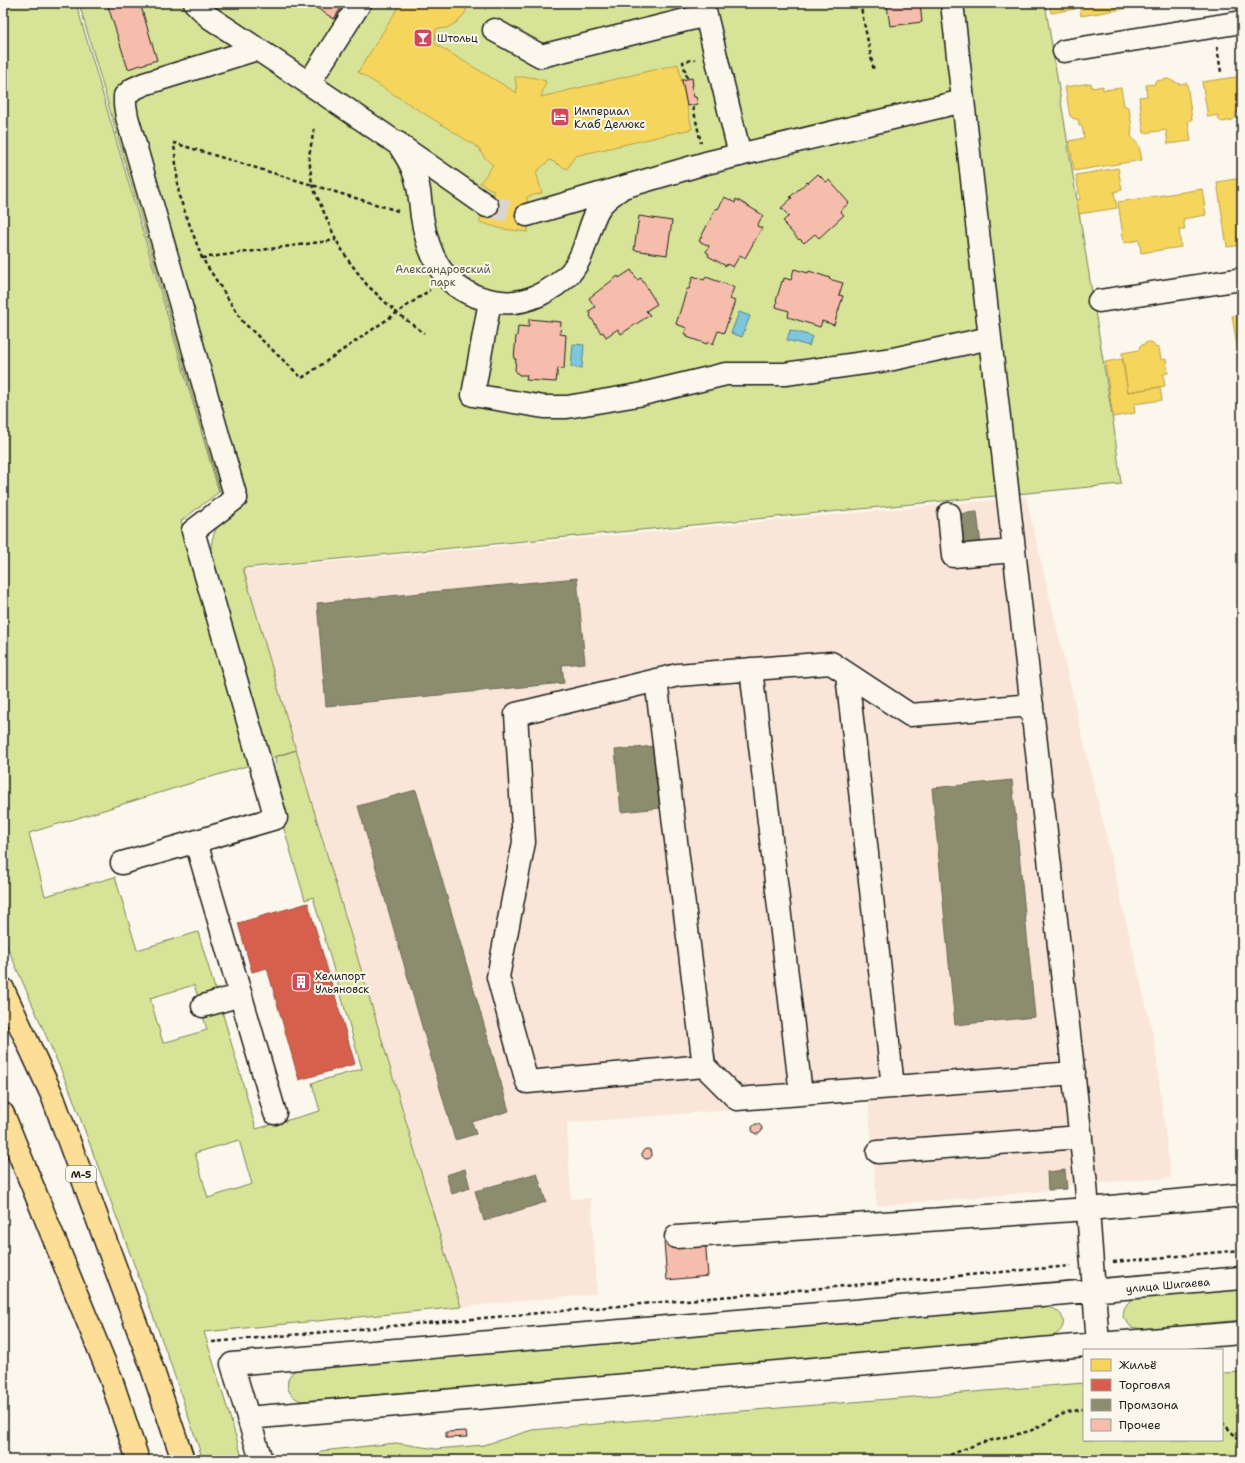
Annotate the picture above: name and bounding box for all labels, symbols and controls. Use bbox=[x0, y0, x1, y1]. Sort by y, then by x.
bar icon: Штольц bbox=[412, 27, 434, 49]
place label: Штольц bbox=[437, 31, 478, 46]
place label: Империал Клаб Делюкс bbox=[574, 104, 646, 132]
hotel icon: Империал Клаб Делюкс bbox=[549, 106, 571, 128]
park label: Александровский парк bbox=[395, 262, 491, 290]
place label: Хелипорт Ульяновск bbox=[315, 969, 369, 997]
building icon: Хелипорт Ульяновск bbox=[290, 971, 312, 993]
road number: М-5 bbox=[66, 1166, 96, 1182]
street label: улица Шигаева bbox=[1125, 1274, 1211, 1297]
legend bbox=[1083, 1349, 1223, 1441]
text: Жильё bbox=[1119, 1357, 1157, 1373]
text: Торговля bbox=[1119, 1377, 1171, 1393]
text: Промзона bbox=[1119, 1397, 1179, 1413]
text: Прочее bbox=[1119, 1417, 1161, 1433]

